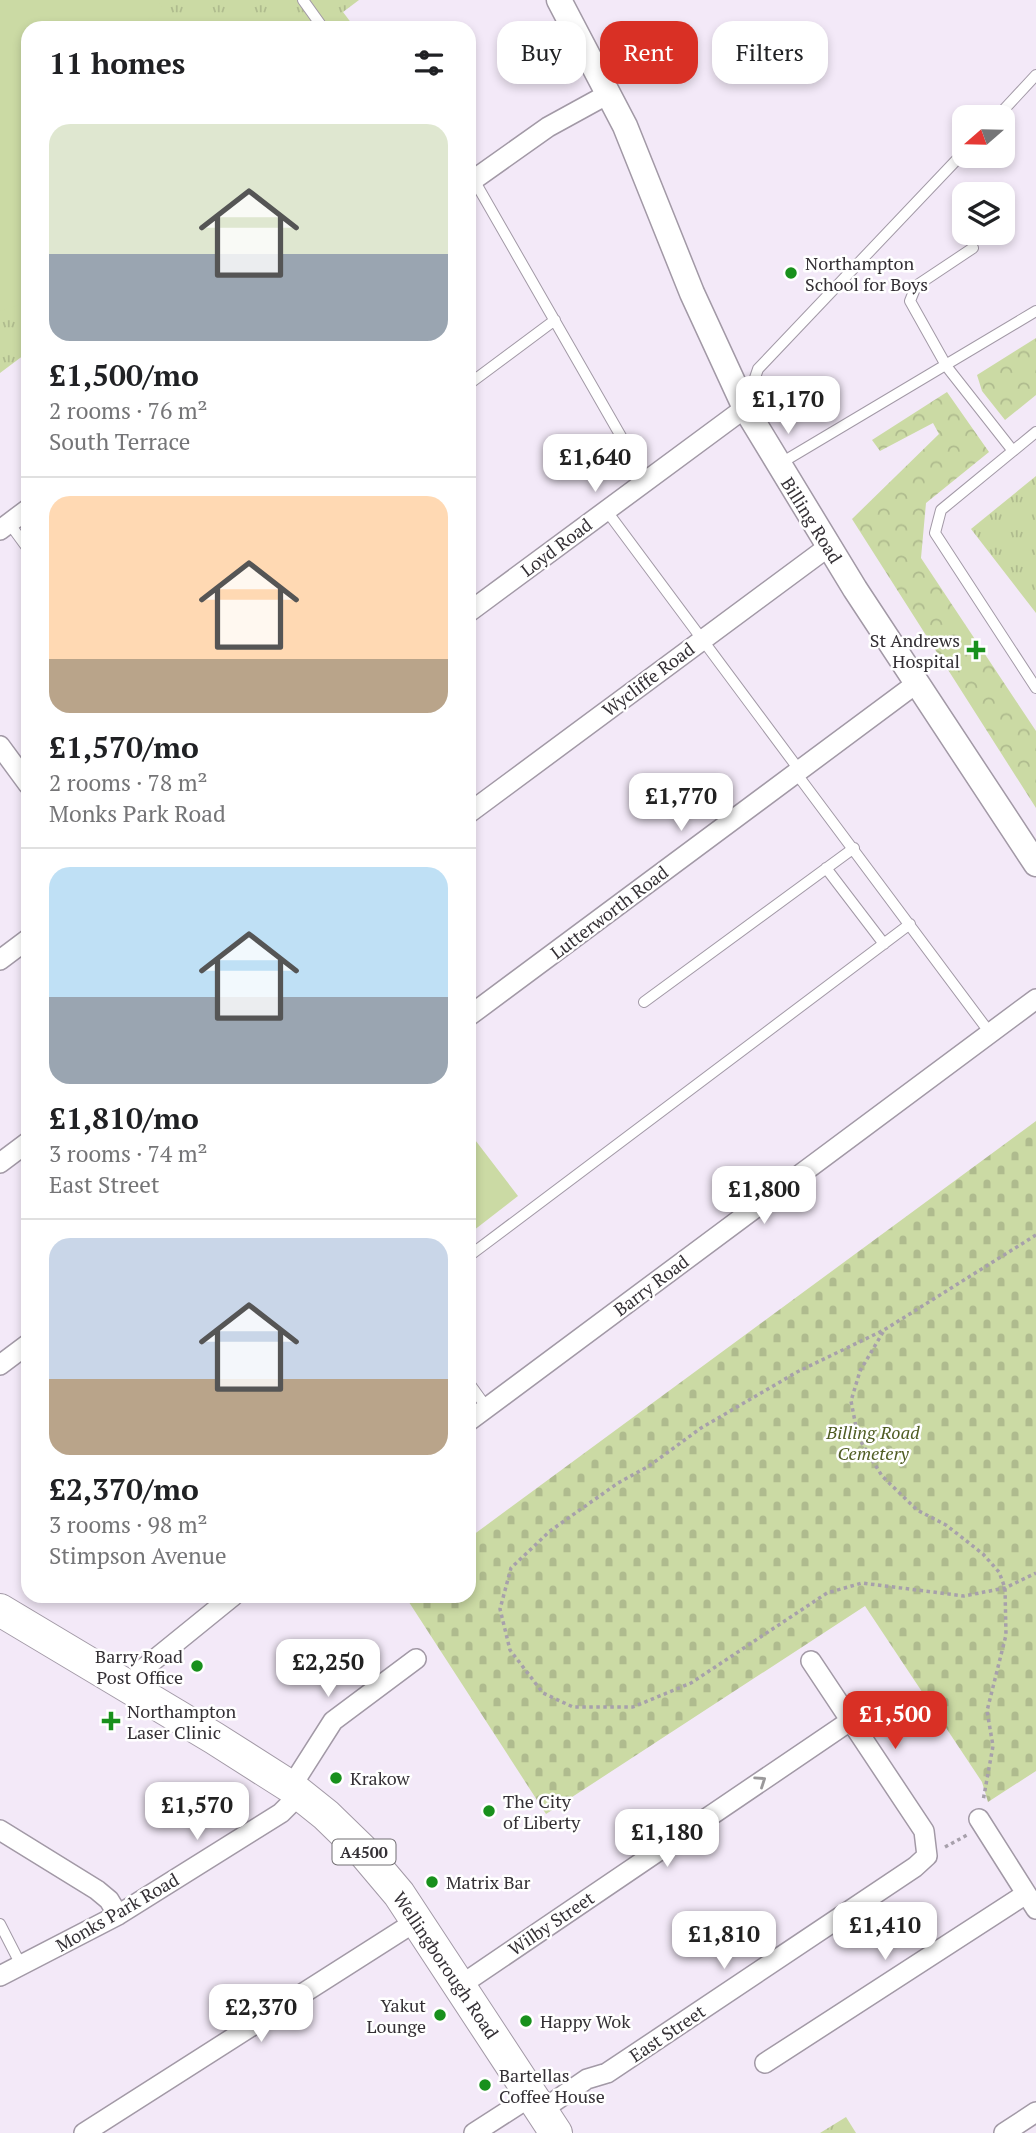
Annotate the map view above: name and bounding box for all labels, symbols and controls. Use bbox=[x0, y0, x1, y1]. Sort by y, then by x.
chip: Buy bbox=[497, 21, 586, 84]
chip: Rent bbox=[600, 21, 698, 84]
chip: Filters bbox=[712, 21, 828, 84]
text: 11 homes bbox=[49, 43, 185, 83]
icon: filters bbox=[410, 44, 448, 82]
north arrow bbox=[952, 105, 1015, 168]
map controls bbox=[952, 105, 1015, 245]
icon: home bbox=[186, 170, 312, 296]
button: layers bbox=[952, 182, 1015, 245]
place label: Northampton School for Boys bbox=[805, 251, 928, 296]
marker: Northampton School for Boys bbox=[783, 265, 799, 281]
text: £1,500/mo bbox=[49, 355, 199, 395]
pin: £1,170 bbox=[731, 376, 845, 436]
text: £1,170 bbox=[752, 383, 824, 414]
text: 2 rooms · 76 m² bbox=[49, 395, 208, 426]
text: South Terrace bbox=[49, 426, 190, 457]
pin: £1,640 bbox=[538, 434, 652, 494]
text: £1,640 bbox=[559, 441, 631, 472]
street label: Billing Road bbox=[776, 472, 848, 568]
street label: Loyd Road bbox=[516, 512, 596, 582]
icon: home bbox=[186, 542, 312, 668]
place label: St Andrews Hospital bbox=[870, 628, 960, 673]
street label: Wycliffe Road bbox=[597, 636, 699, 722]
marker: St Andrews Hospital bbox=[966, 640, 986, 660]
text: £1,570/mo bbox=[49, 727, 199, 767]
text: 2 rooms · 78 m² bbox=[49, 767, 208, 798]
pin: £1,770 bbox=[624, 774, 738, 833]
text: £1,770 bbox=[645, 780, 717, 811]
text: Monks Park Road bbox=[49, 798, 226, 829]
street label: Lutterworth Road bbox=[545, 860, 673, 964]
icon: home bbox=[186, 913, 312, 1039]
text: £1,810/mo bbox=[49, 1098, 199, 1138]
text: 3 rooms · 74 m² bbox=[49, 1138, 208, 1169]
pin: £1,800 bbox=[707, 1166, 821, 1226]
text: East Street bbox=[49, 1169, 159, 1200]
text: £1,800 bbox=[728, 1173, 800, 1204]
street label: Barry Road bbox=[609, 1249, 693, 1321]
icon: home bbox=[186, 1284, 312, 1410]
park label: Billing Road Cemetery bbox=[825, 1420, 920, 1465]
text: £2,370/mo bbox=[49, 1469, 199, 1509]
text: 3 rooms · 98 m² bbox=[49, 1509, 208, 1540]
text: Stimpson Avenue bbox=[49, 1540, 226, 1571]
pin: £2,250 bbox=[271, 1640, 385, 1699]
place label: Barry Road Post Office bbox=[95, 1644, 183, 1689]
text: £2,250 bbox=[292, 1646, 364, 1677]
marker: Barry Road Post Office bbox=[189, 1658, 205, 1674]
pin: £1,500 bbox=[838, 1692, 952, 1751]
text: £1,500 bbox=[859, 1698, 931, 1729]
place label: Northampton Laser Clinic bbox=[127, 1699, 237, 1744]
marker: Northampton Laser Clinic bbox=[101, 1711, 121, 1731]
place label: Krakow bbox=[350, 1766, 410, 1790]
marker: Krakow bbox=[328, 1770, 344, 1786]
one-way arrow bbox=[753, 1777, 766, 1790]
pin: £1,570 bbox=[140, 1783, 254, 1842]
text: £1,570 bbox=[161, 1789, 233, 1820]
place label: The City of Liberty bbox=[503, 1789, 581, 1834]
marker: The City of Liberty bbox=[481, 1803, 497, 1819]
pin: £1,180 bbox=[610, 1810, 724, 1869]
text: £1,180 bbox=[631, 1816, 703, 1847]
road number: A4500 bbox=[332, 1840, 396, 1864]
street label: Monks Park Road bbox=[51, 1867, 183, 1957]
place label: Matrix Bar bbox=[446, 1870, 531, 1894]
marker: Matrix Bar bbox=[424, 1874, 440, 1890]
street label: Wilby Street bbox=[503, 1885, 599, 1961]
street label: Wellingborough Road bbox=[388, 1887, 504, 2043]
pin: £1,410 bbox=[828, 1902, 942, 1962]
text: £1,410 bbox=[849, 1909, 921, 1940]
pin: £1,810 bbox=[667, 1912, 781, 1971]
text: £1,810 bbox=[688, 1918, 760, 1949]
pin: £2,370 bbox=[204, 1984, 318, 2044]
text: £2,370 bbox=[225, 1991, 297, 2022]
place label: Yakut Lounge bbox=[367, 1993, 426, 2038]
street label: East Street bbox=[624, 1999, 710, 2067]
marker: Yakut Lounge bbox=[432, 2007, 448, 2023]
place label: Happy Wok bbox=[540, 2009, 631, 2033]
marker: Happy Wok bbox=[518, 2013, 534, 2029]
place label: Bartellas Coffee House bbox=[499, 2063, 605, 2108]
marker: Bartellas Coffee House bbox=[477, 2077, 493, 2093]

